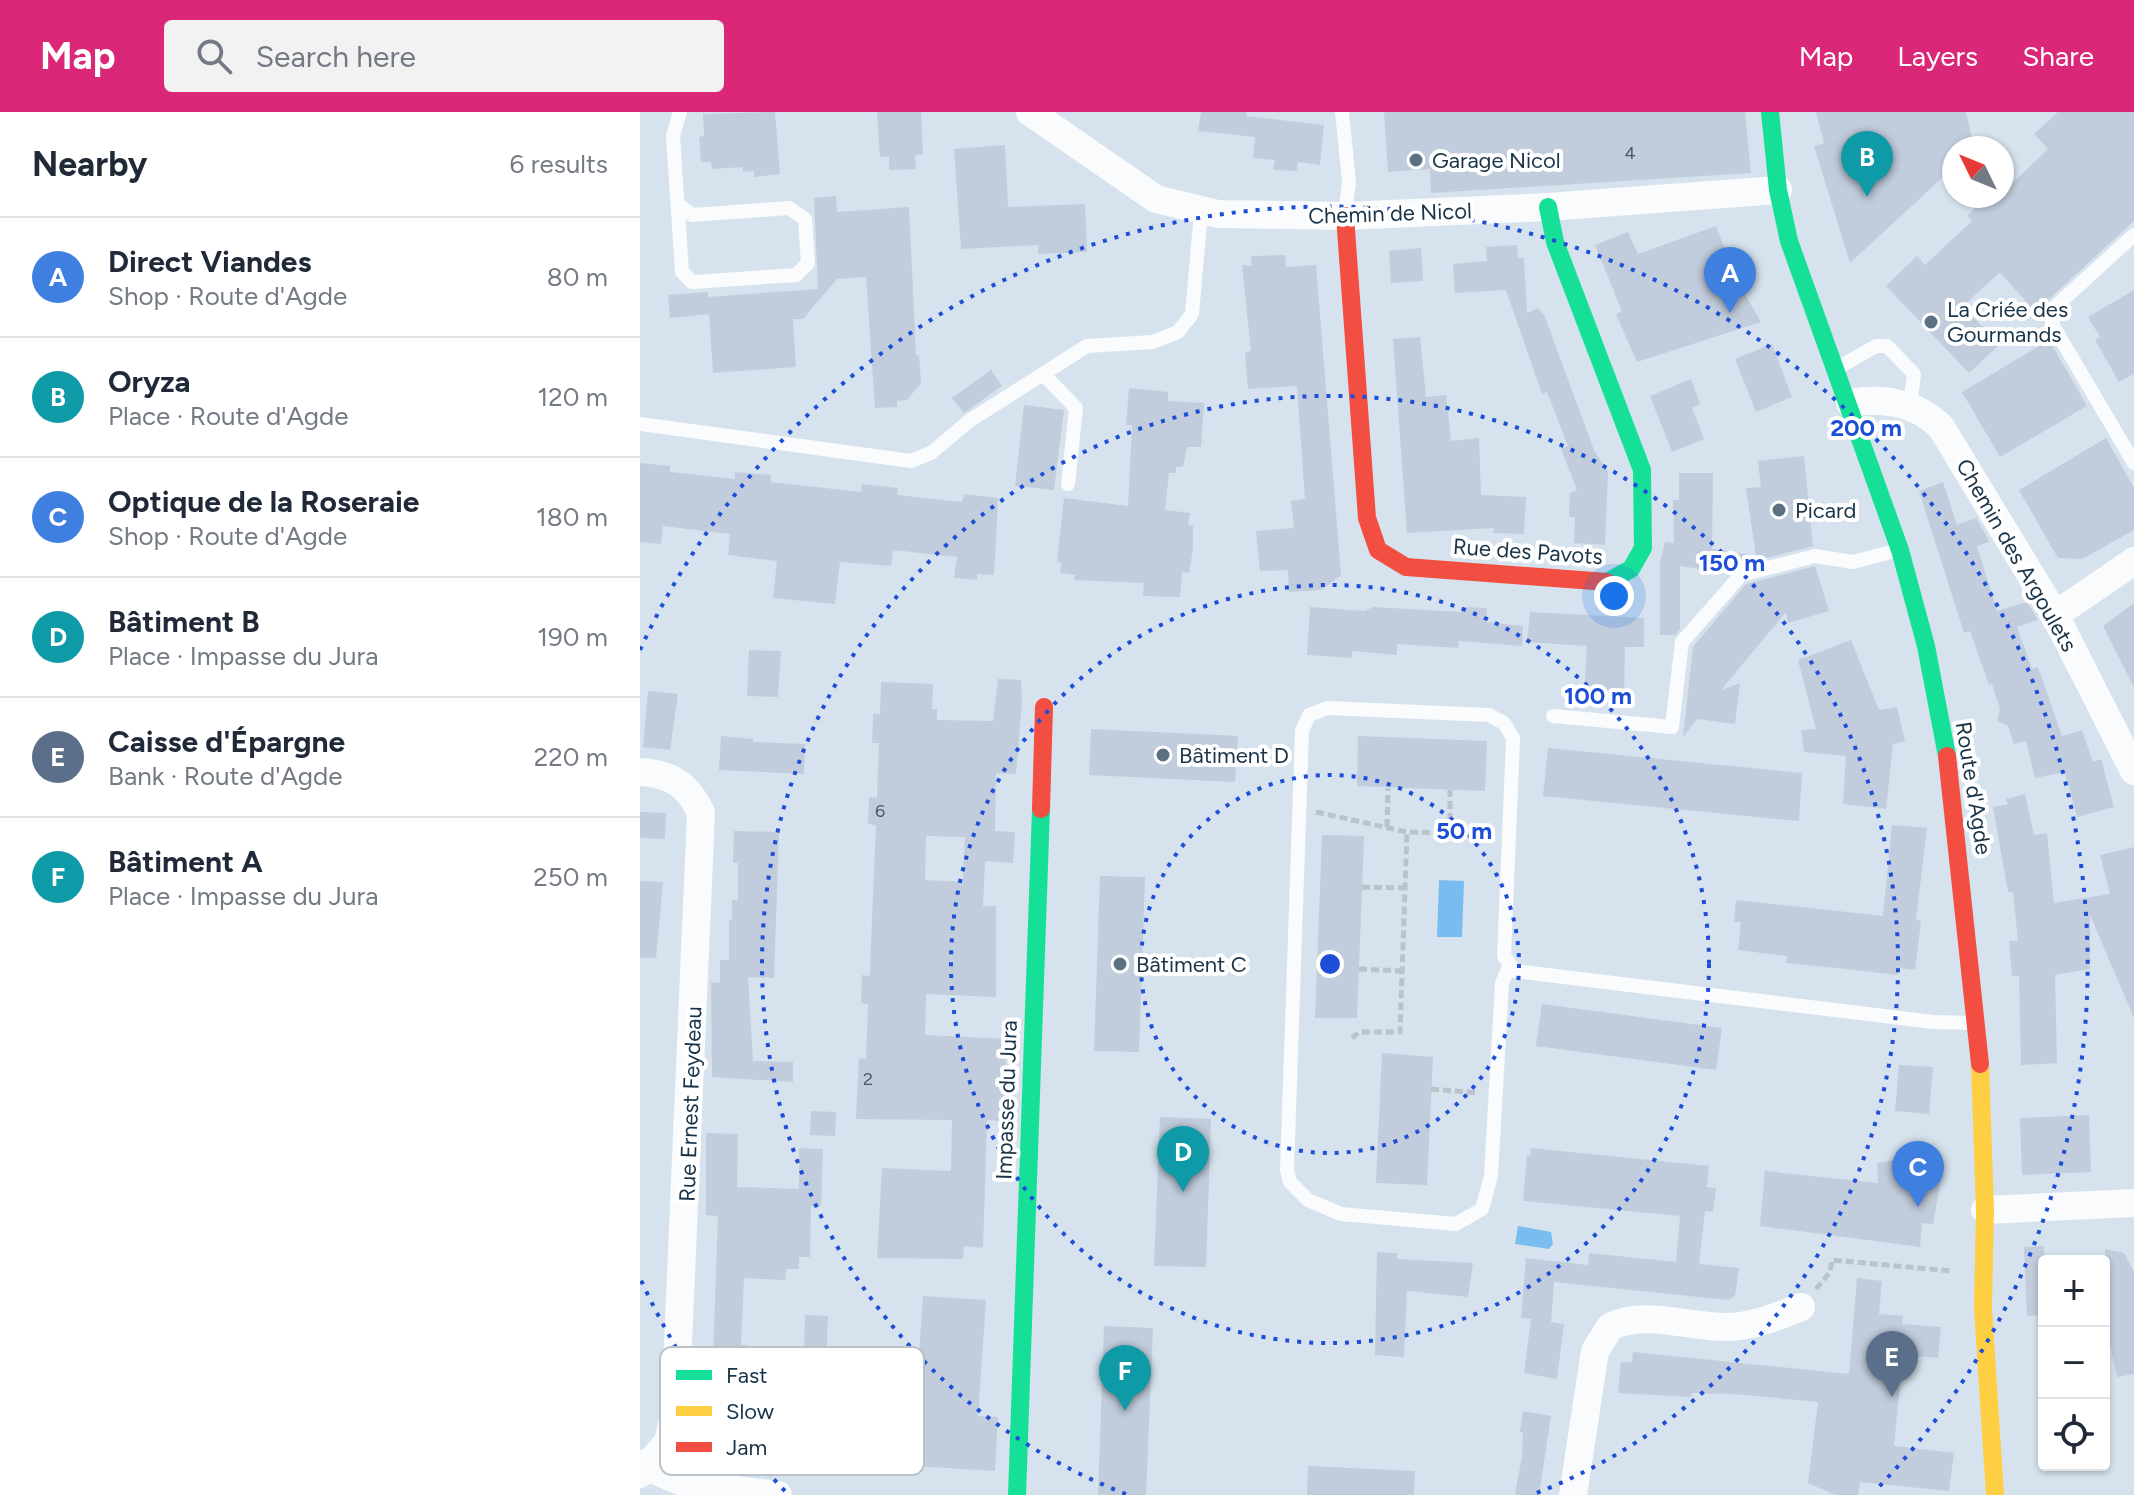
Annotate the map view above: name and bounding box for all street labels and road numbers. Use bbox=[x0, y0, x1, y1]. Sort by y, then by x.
street label: Chemin de Nicol bbox=[1308, 197, 1472, 230]
street label: Chemin des Argoulets bbox=[1950, 454, 2083, 656]
street label: Rue des Pavots bbox=[1452, 533, 1604, 570]
street label: Route d'Agde bbox=[1950, 720, 1997, 857]
street label: Rue Ernest Feydeau bbox=[674, 1006, 707, 1202]
street label: Impasse du Jura bbox=[990, 1020, 1023, 1180]

